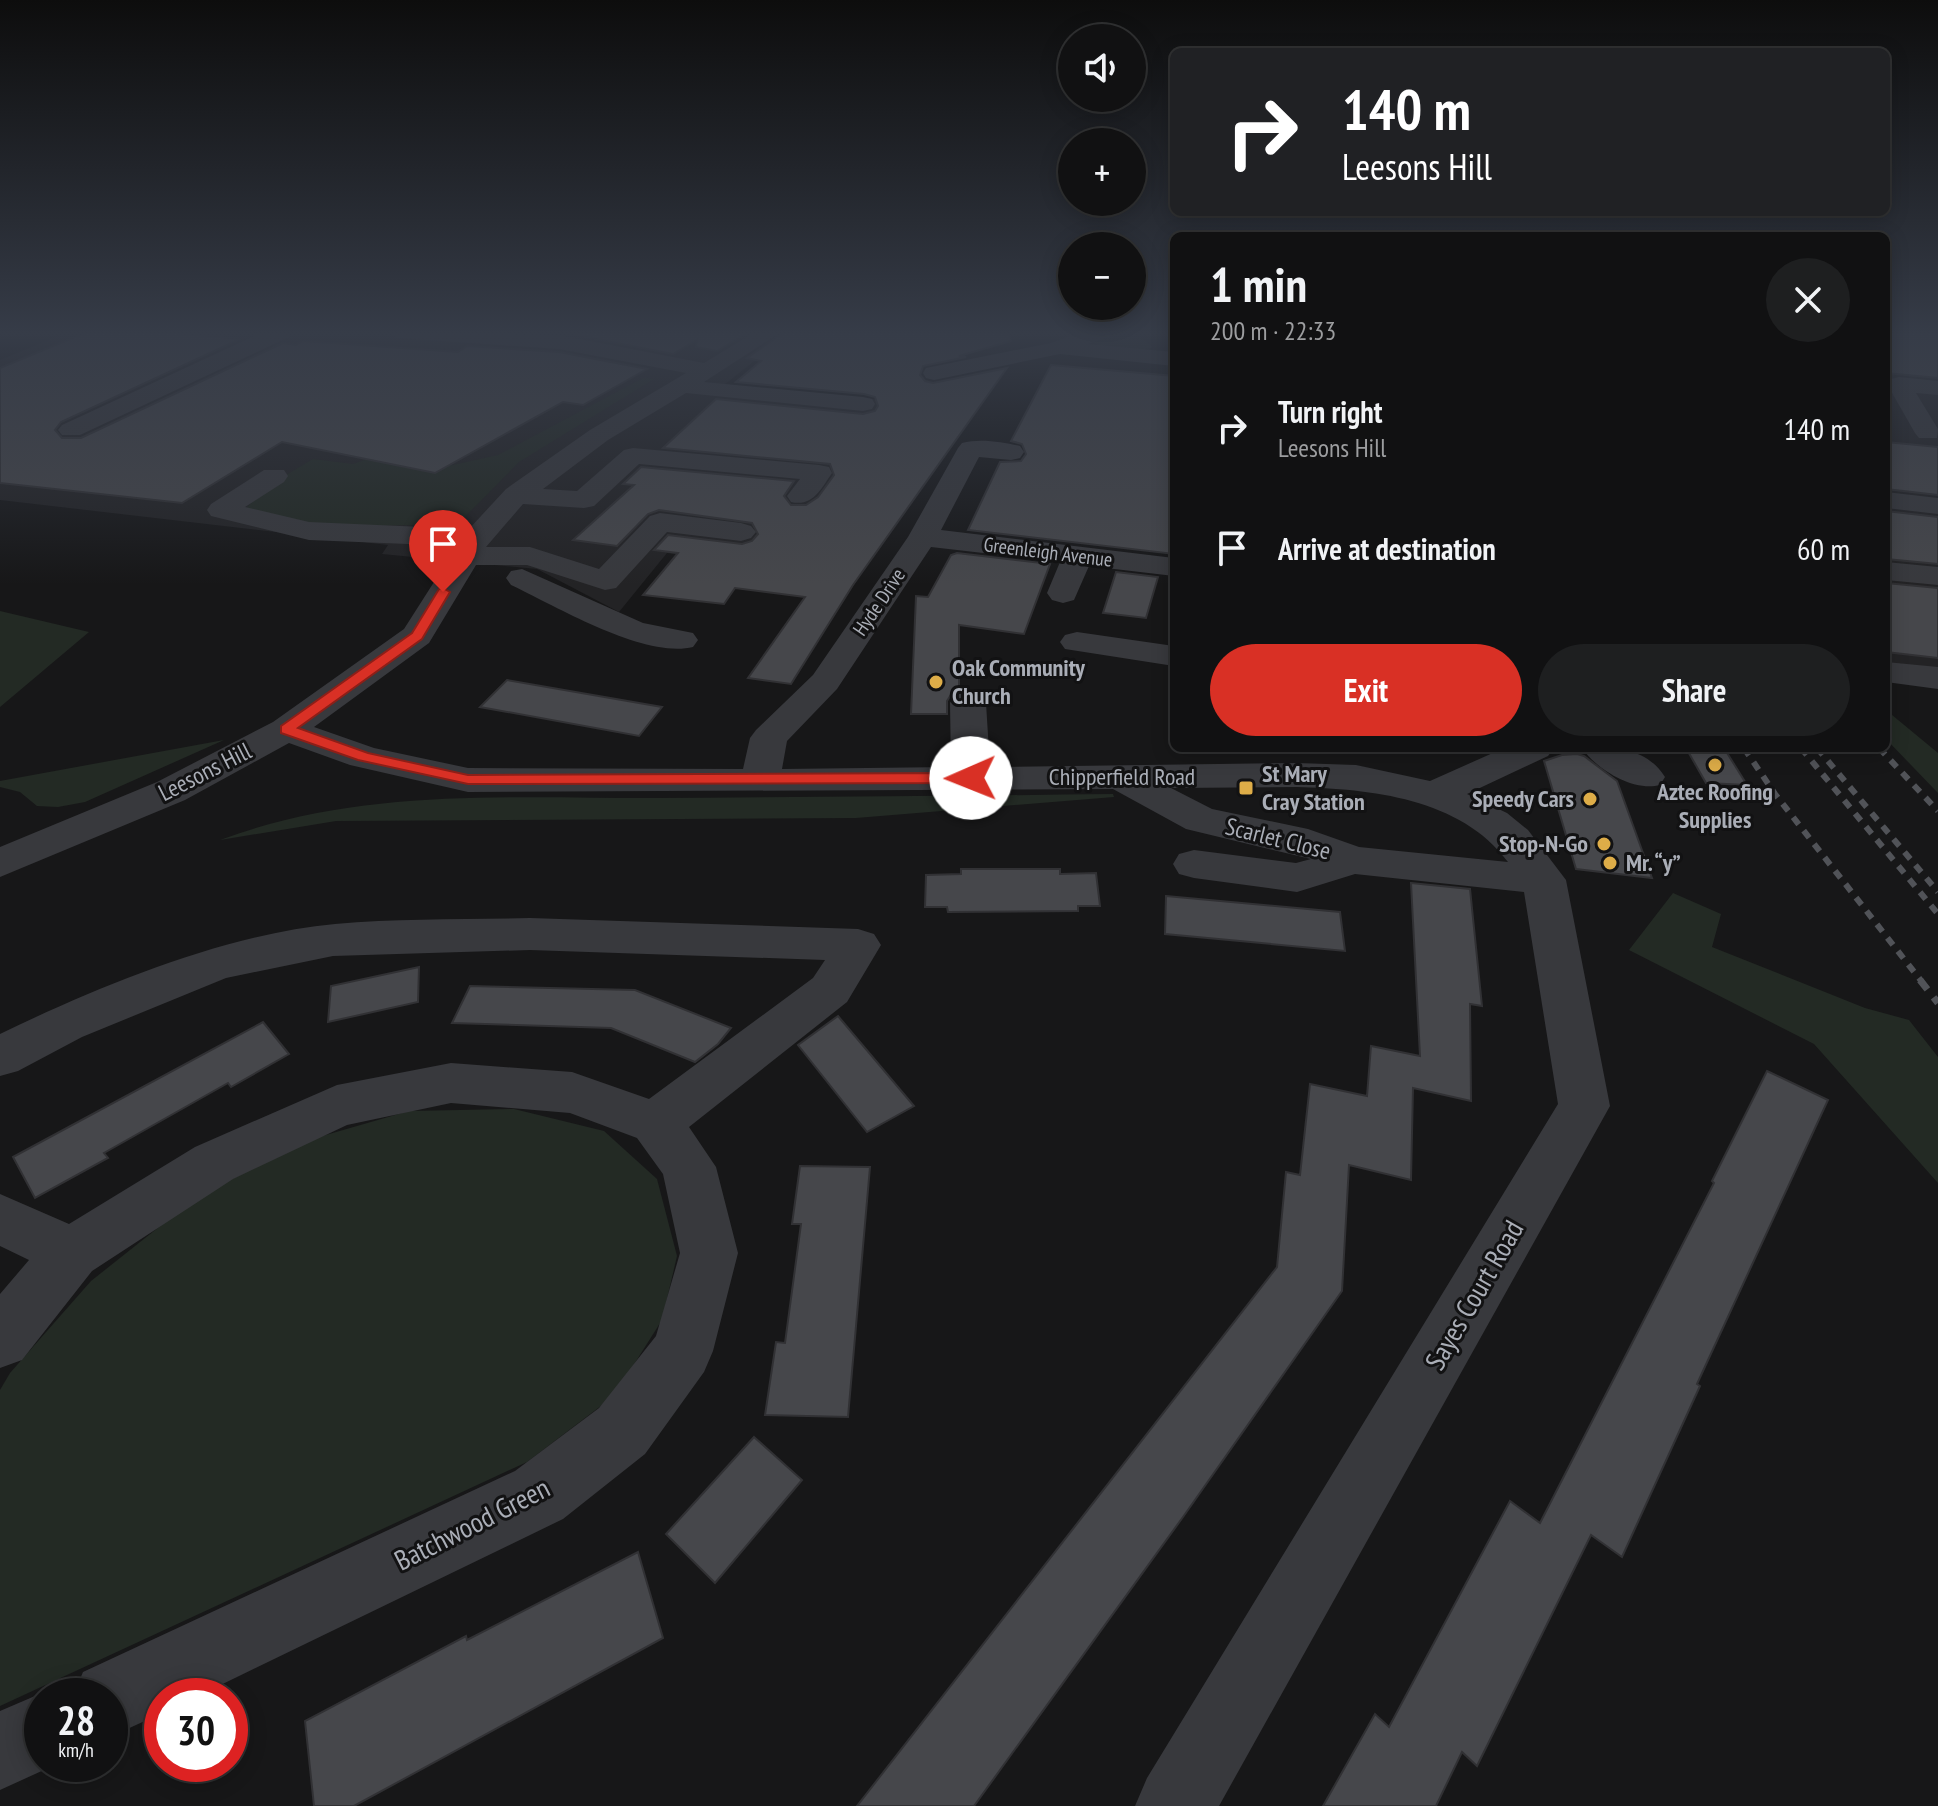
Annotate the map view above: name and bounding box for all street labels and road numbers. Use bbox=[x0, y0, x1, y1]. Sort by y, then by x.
street label: Greenleigh Avenue bbox=[982, 531, 1114, 573]
street label: Hyde Drive bbox=[847, 563, 911, 641]
street label: Leesons Hill bbox=[153, 735, 257, 808]
street label: Chipperfield Road bbox=[1049, 761, 1195, 792]
street label: Scarlet Close bbox=[1222, 811, 1334, 867]
street label: Sayes Court Road bbox=[1416, 1213, 1531, 1376]
street label: Batchwood Green bbox=[388, 1469, 556, 1578]

